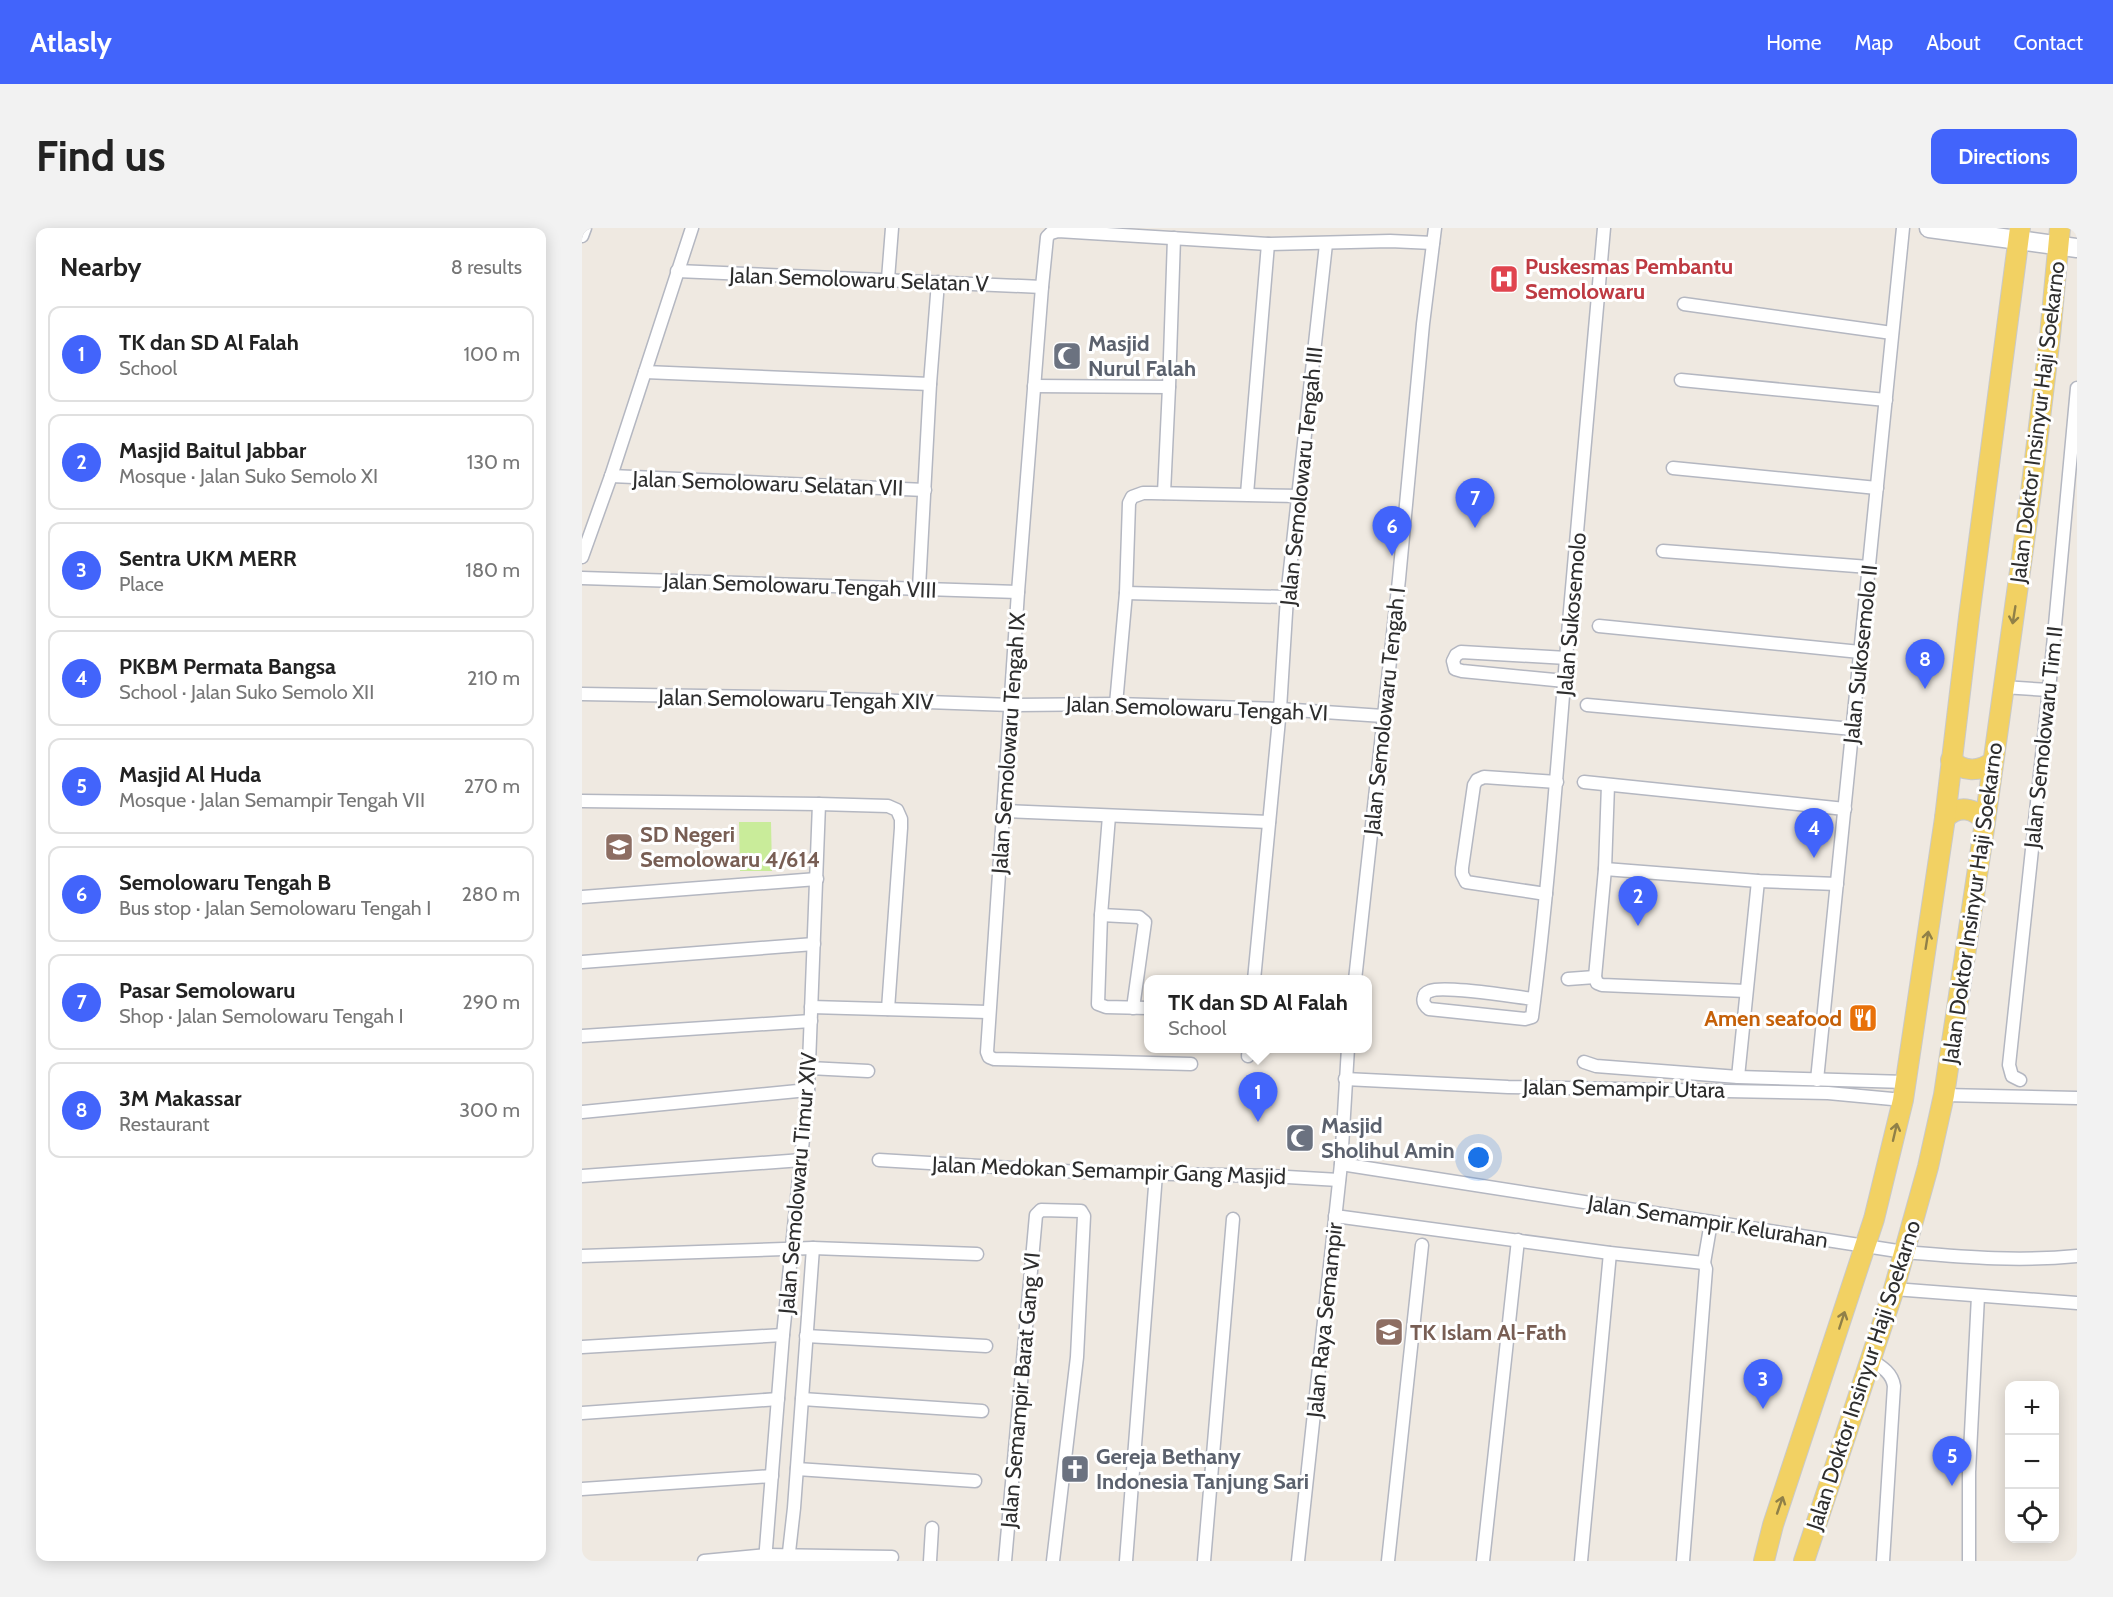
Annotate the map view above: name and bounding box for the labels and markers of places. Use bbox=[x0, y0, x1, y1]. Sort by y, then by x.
place label: Puskesmas Pembantu Semolowaru bbox=[1525, 253, 1733, 305]
hospital icon: Puskesmas Pembantu Semolowaru bbox=[1488, 263, 1520, 295]
place label: Masjid Nurul Falah bbox=[1088, 330, 1196, 382]
mosque icon: Masjid Nurul Falah bbox=[1051, 340, 1083, 372]
pin: 7 bbox=[1456, 478, 1494, 528]
pin: 6 bbox=[1372, 506, 1412, 556]
pin: 8 bbox=[1906, 640, 1944, 689]
pin: 4 bbox=[1794, 808, 1834, 858]
place label: SD Negeri Semolowaru 4/614 bbox=[640, 821, 820, 873]
school or university icon: SD Negeri Semolowaru 4/614 bbox=[603, 831, 635, 863]
pin: 2 bbox=[1618, 876, 1658, 926]
restaurant icon: Amen seafood bbox=[1847, 1002, 1879, 1034]
place label: Amen seafood bbox=[1704, 1005, 1842, 1032]
pin: 1 bbox=[1238, 1072, 1278, 1122]
place label: Masjid Sholihul Amin bbox=[1321, 1112, 1455, 1164]
mosque icon: Masjid Sholihul Amin bbox=[1284, 1122, 1316, 1154]
school or university icon: TK Islam Al-Fath bbox=[1373, 1316, 1405, 1348]
place label: TK Islam Al-Fath bbox=[1410, 1319, 1567, 1346]
pin: 3 bbox=[1744, 1360, 1782, 1409]
pin: 5 bbox=[1932, 1436, 1972, 1486]
place label: Gereja Bethany Indonesia Tanjung Sari bbox=[1096, 1443, 1309, 1495]
church icon: Gereja Bethany Indonesia Tanjung Sari bbox=[1059, 1453, 1091, 1485]

